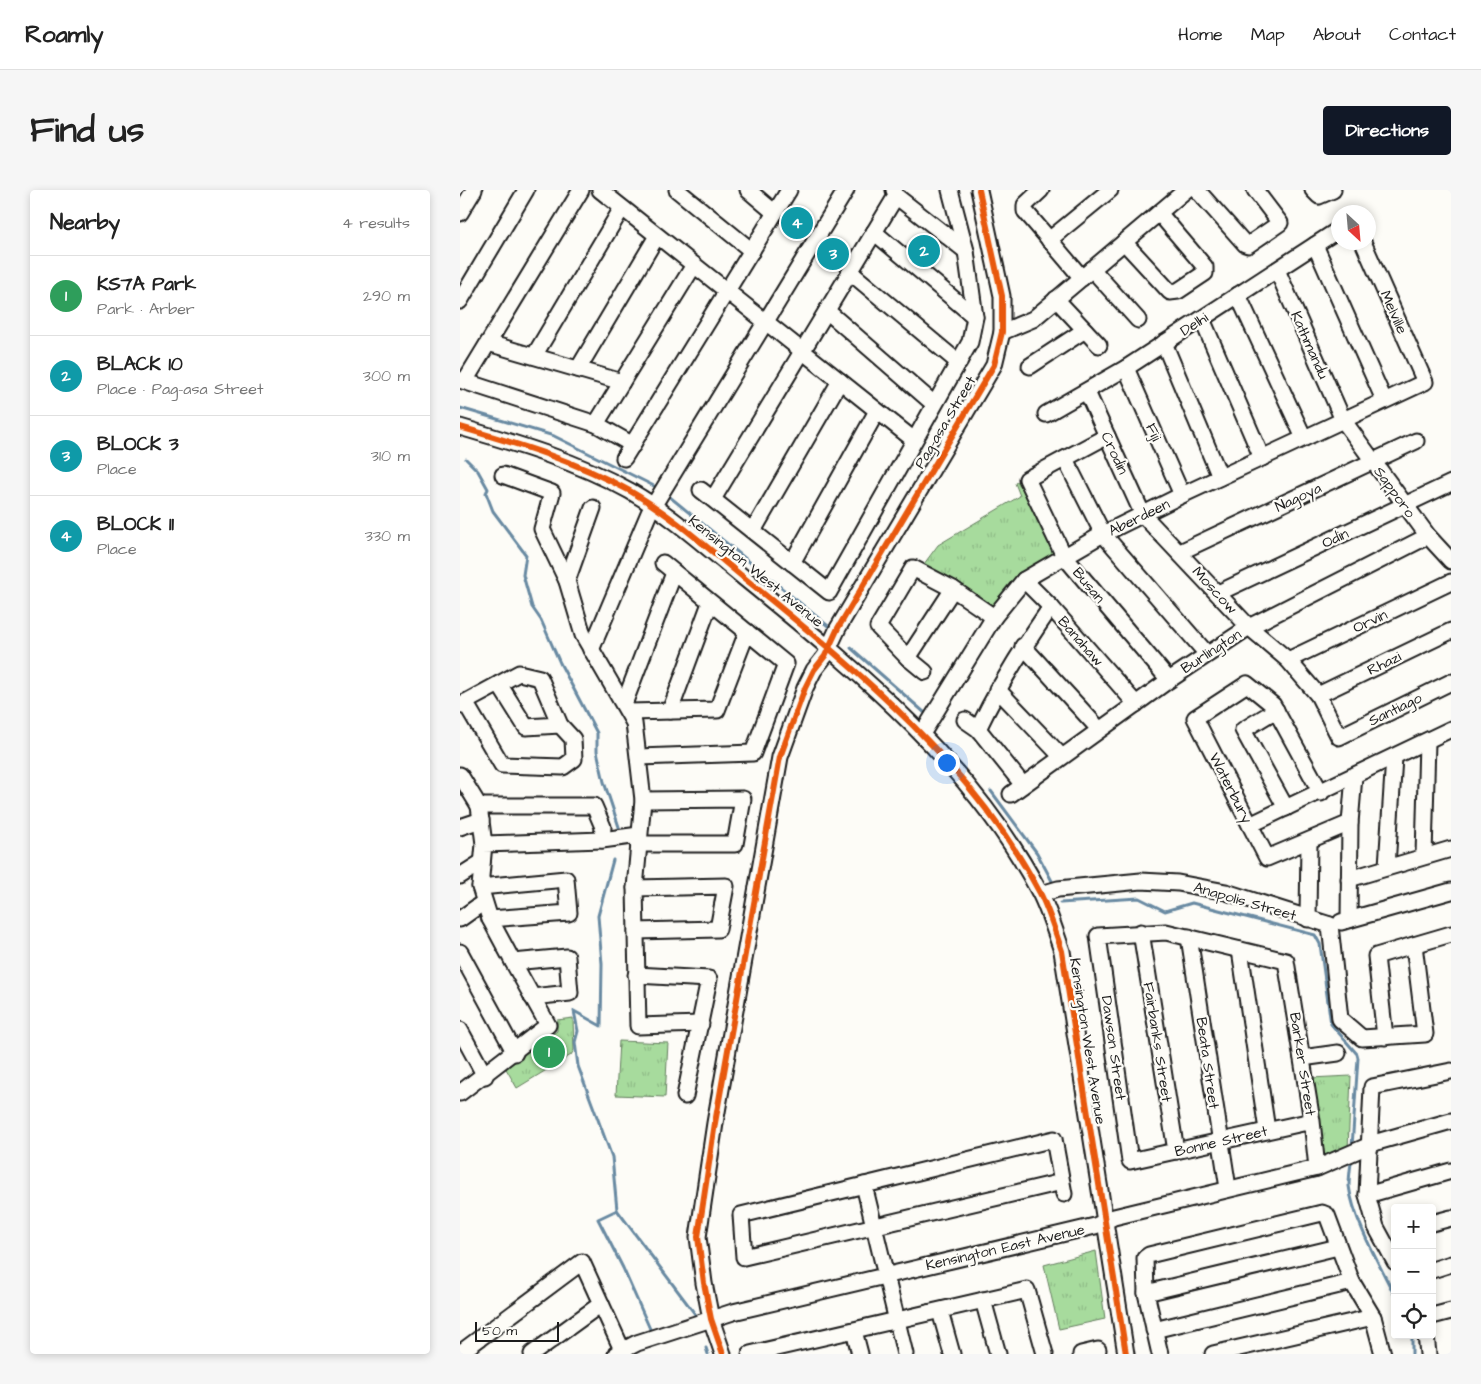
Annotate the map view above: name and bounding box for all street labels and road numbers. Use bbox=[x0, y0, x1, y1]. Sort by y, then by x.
street label: Melville bbox=[1375, 287, 1412, 337]
street label: Delhi bbox=[1176, 307, 1213, 341]
street label: Kathmandu bbox=[1285, 308, 1334, 383]
street label: Pag-asa Street bbox=[909, 372, 982, 473]
street label: Fiji bbox=[1140, 420, 1167, 445]
street label: Crodin bbox=[1096, 428, 1134, 478]
street label: Sapporo bbox=[1369, 462, 1421, 523]
street label: Nagoya bbox=[1272, 477, 1326, 518]
street label: Aberdeen bbox=[1105, 493, 1174, 541]
street label: Kensington West Avenue bbox=[683, 510, 828, 633]
street label: Odin bbox=[1318, 523, 1353, 554]
street label: Moscow bbox=[1187, 562, 1242, 619]
street label: Busan bbox=[1067, 563, 1110, 608]
street label: Orvin bbox=[1350, 604, 1391, 639]
street label: Banahaw bbox=[1053, 612, 1108, 671]
street label: Burlington bbox=[1177, 624, 1247, 680]
street label: Rhazi bbox=[1364, 646, 1405, 681]
street label: Santiago bbox=[1365, 687, 1426, 732]
street label: Waterbury bbox=[1203, 749, 1257, 828]
street label: Anapolis Street bbox=[1191, 877, 1299, 926]
street label: Kensington West Avenue bbox=[1063, 956, 1111, 1126]
street label: Fairbanks Street bbox=[1138, 981, 1177, 1104]
street label: Dawson Street bbox=[1096, 995, 1131, 1102]
street label: Barker Street bbox=[1284, 1011, 1321, 1117]
street label: Beata Street bbox=[1191, 1016, 1224, 1110]
street label: Bonne Street bbox=[1173, 1121, 1270, 1162]
street label: Kensington East Avenue bbox=[924, 1219, 1087, 1277]

